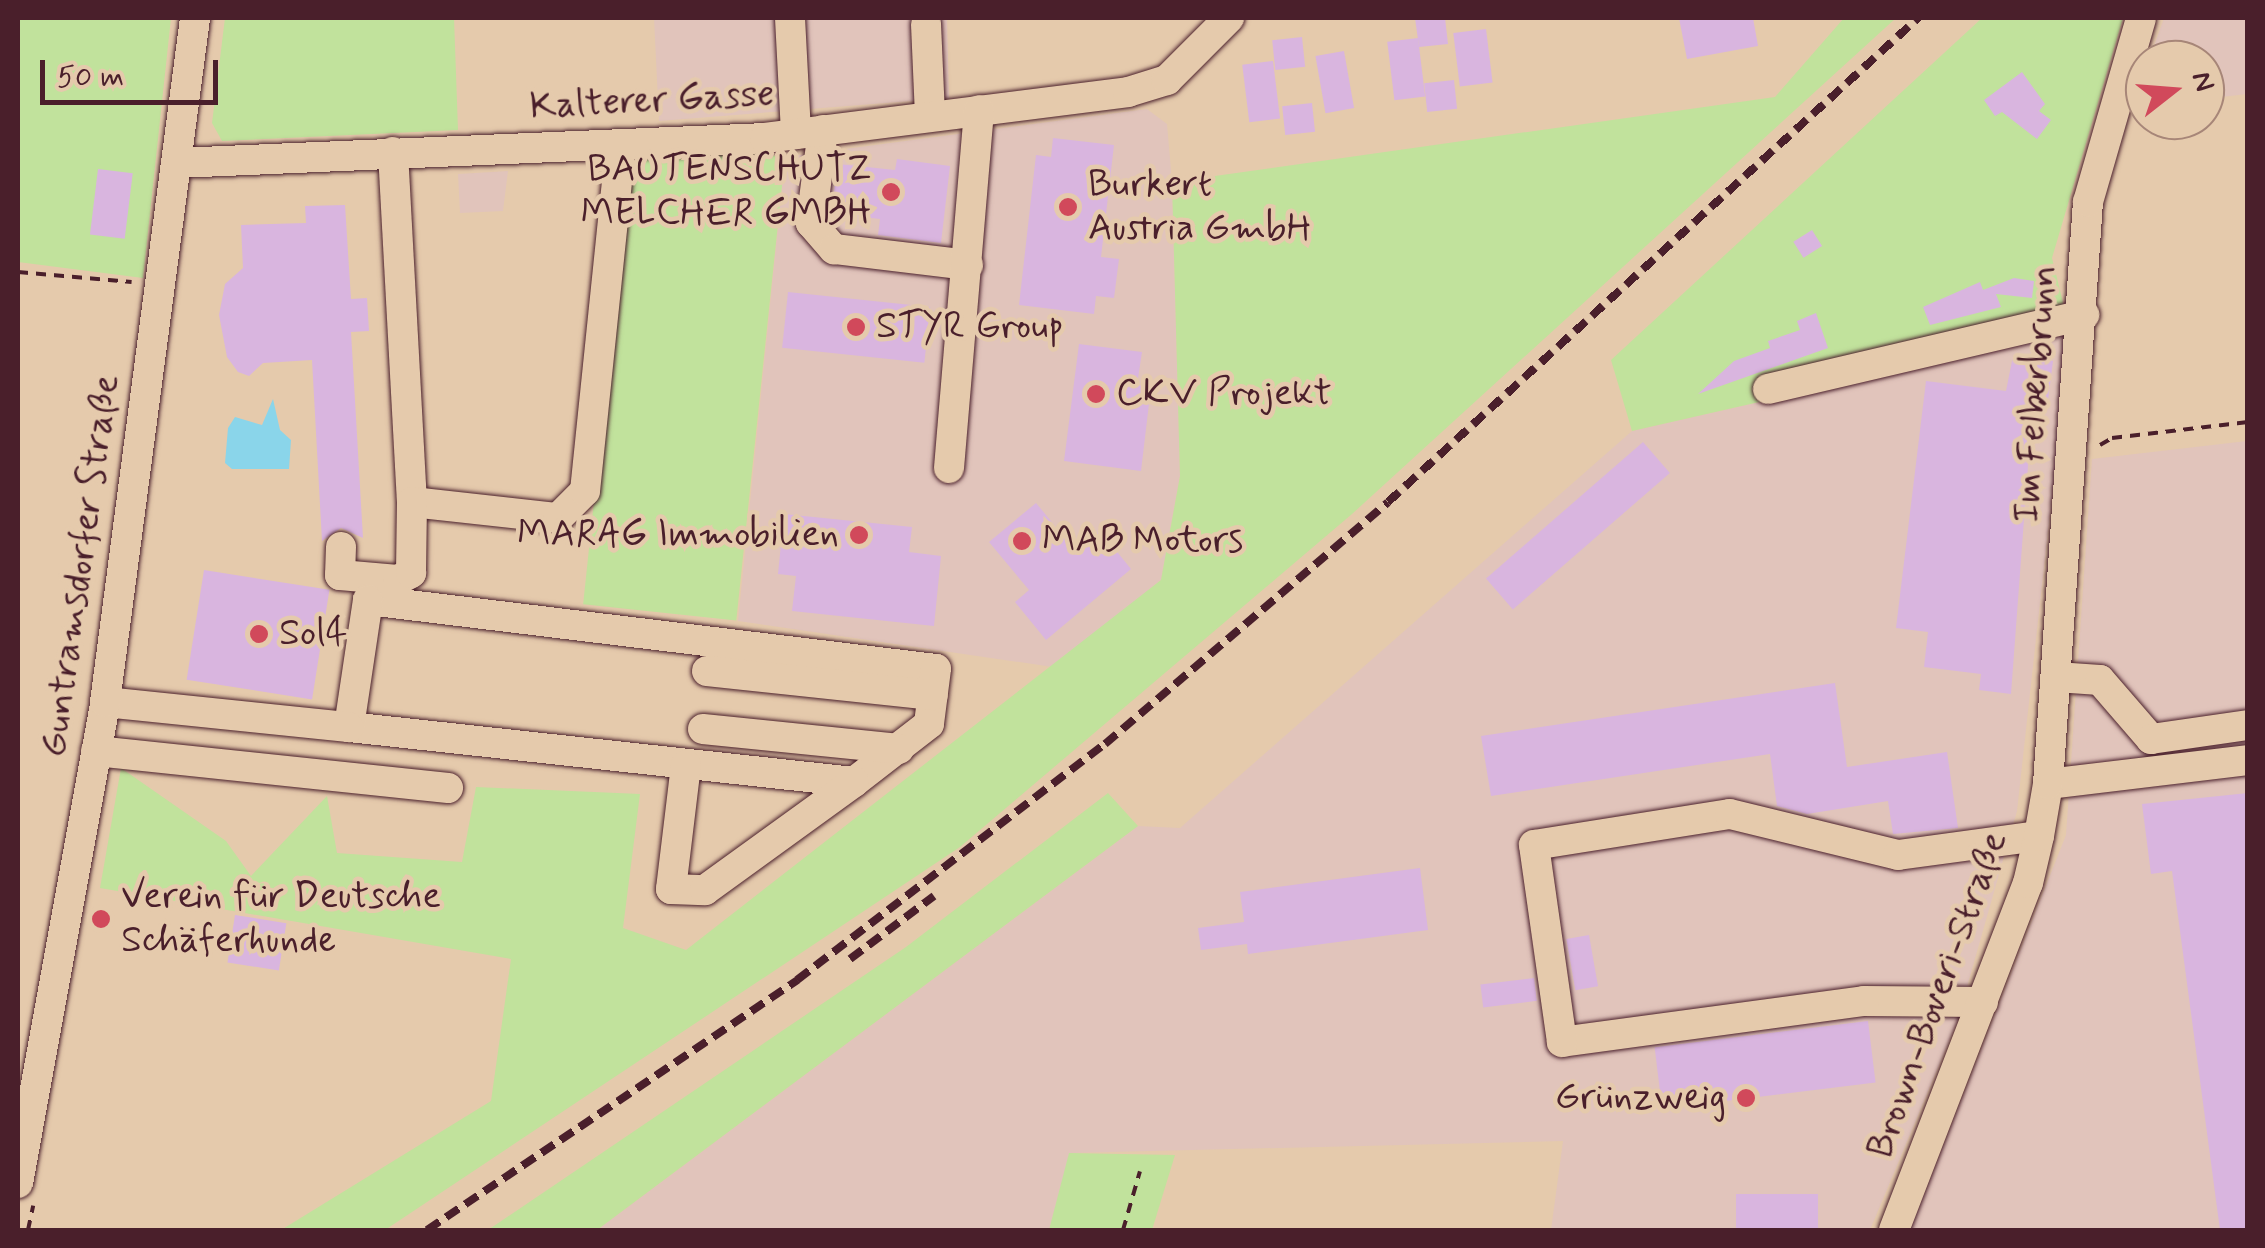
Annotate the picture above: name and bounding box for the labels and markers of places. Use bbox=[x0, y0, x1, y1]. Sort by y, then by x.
place label: BAUTENSCHUTZ MELCHER GMBH bbox=[577, 147, 871, 236]
place label: Burkert Austria GmbH bbox=[1088, 162, 1311, 252]
marker: BAUTENSCHUTZ MELCHER GMBH bbox=[880, 181, 902, 203]
marker: Burkert Austria GmbH bbox=[1057, 196, 1079, 218]
place label: STYR Group bbox=[876, 304, 1063, 350]
marker: STYR Group bbox=[845, 316, 867, 338]
place label: CKV Projekt bbox=[1116, 371, 1332, 417]
marker: CKV Projekt bbox=[1085, 383, 1107, 405]
place label: MARAG Immobilien bbox=[509, 512, 839, 558]
place label: MAB Motors bbox=[1042, 518, 1243, 564]
marker: MARAG Immobilien bbox=[848, 524, 870, 546]
marker: MAB Motors bbox=[1011, 530, 1033, 552]
place label: Sol4 bbox=[279, 611, 348, 657]
marker: Sol4 bbox=[248, 623, 270, 645]
place label: Verein für Deutsche Schäferhunde bbox=[121, 874, 434, 964]
marker: Verein für Deutsche Schäferhunde bbox=[90, 908, 112, 930]
place label: Grünzweig bbox=[1555, 1075, 1726, 1121]
marker: Grünzweig bbox=[1735, 1087, 1757, 1109]

